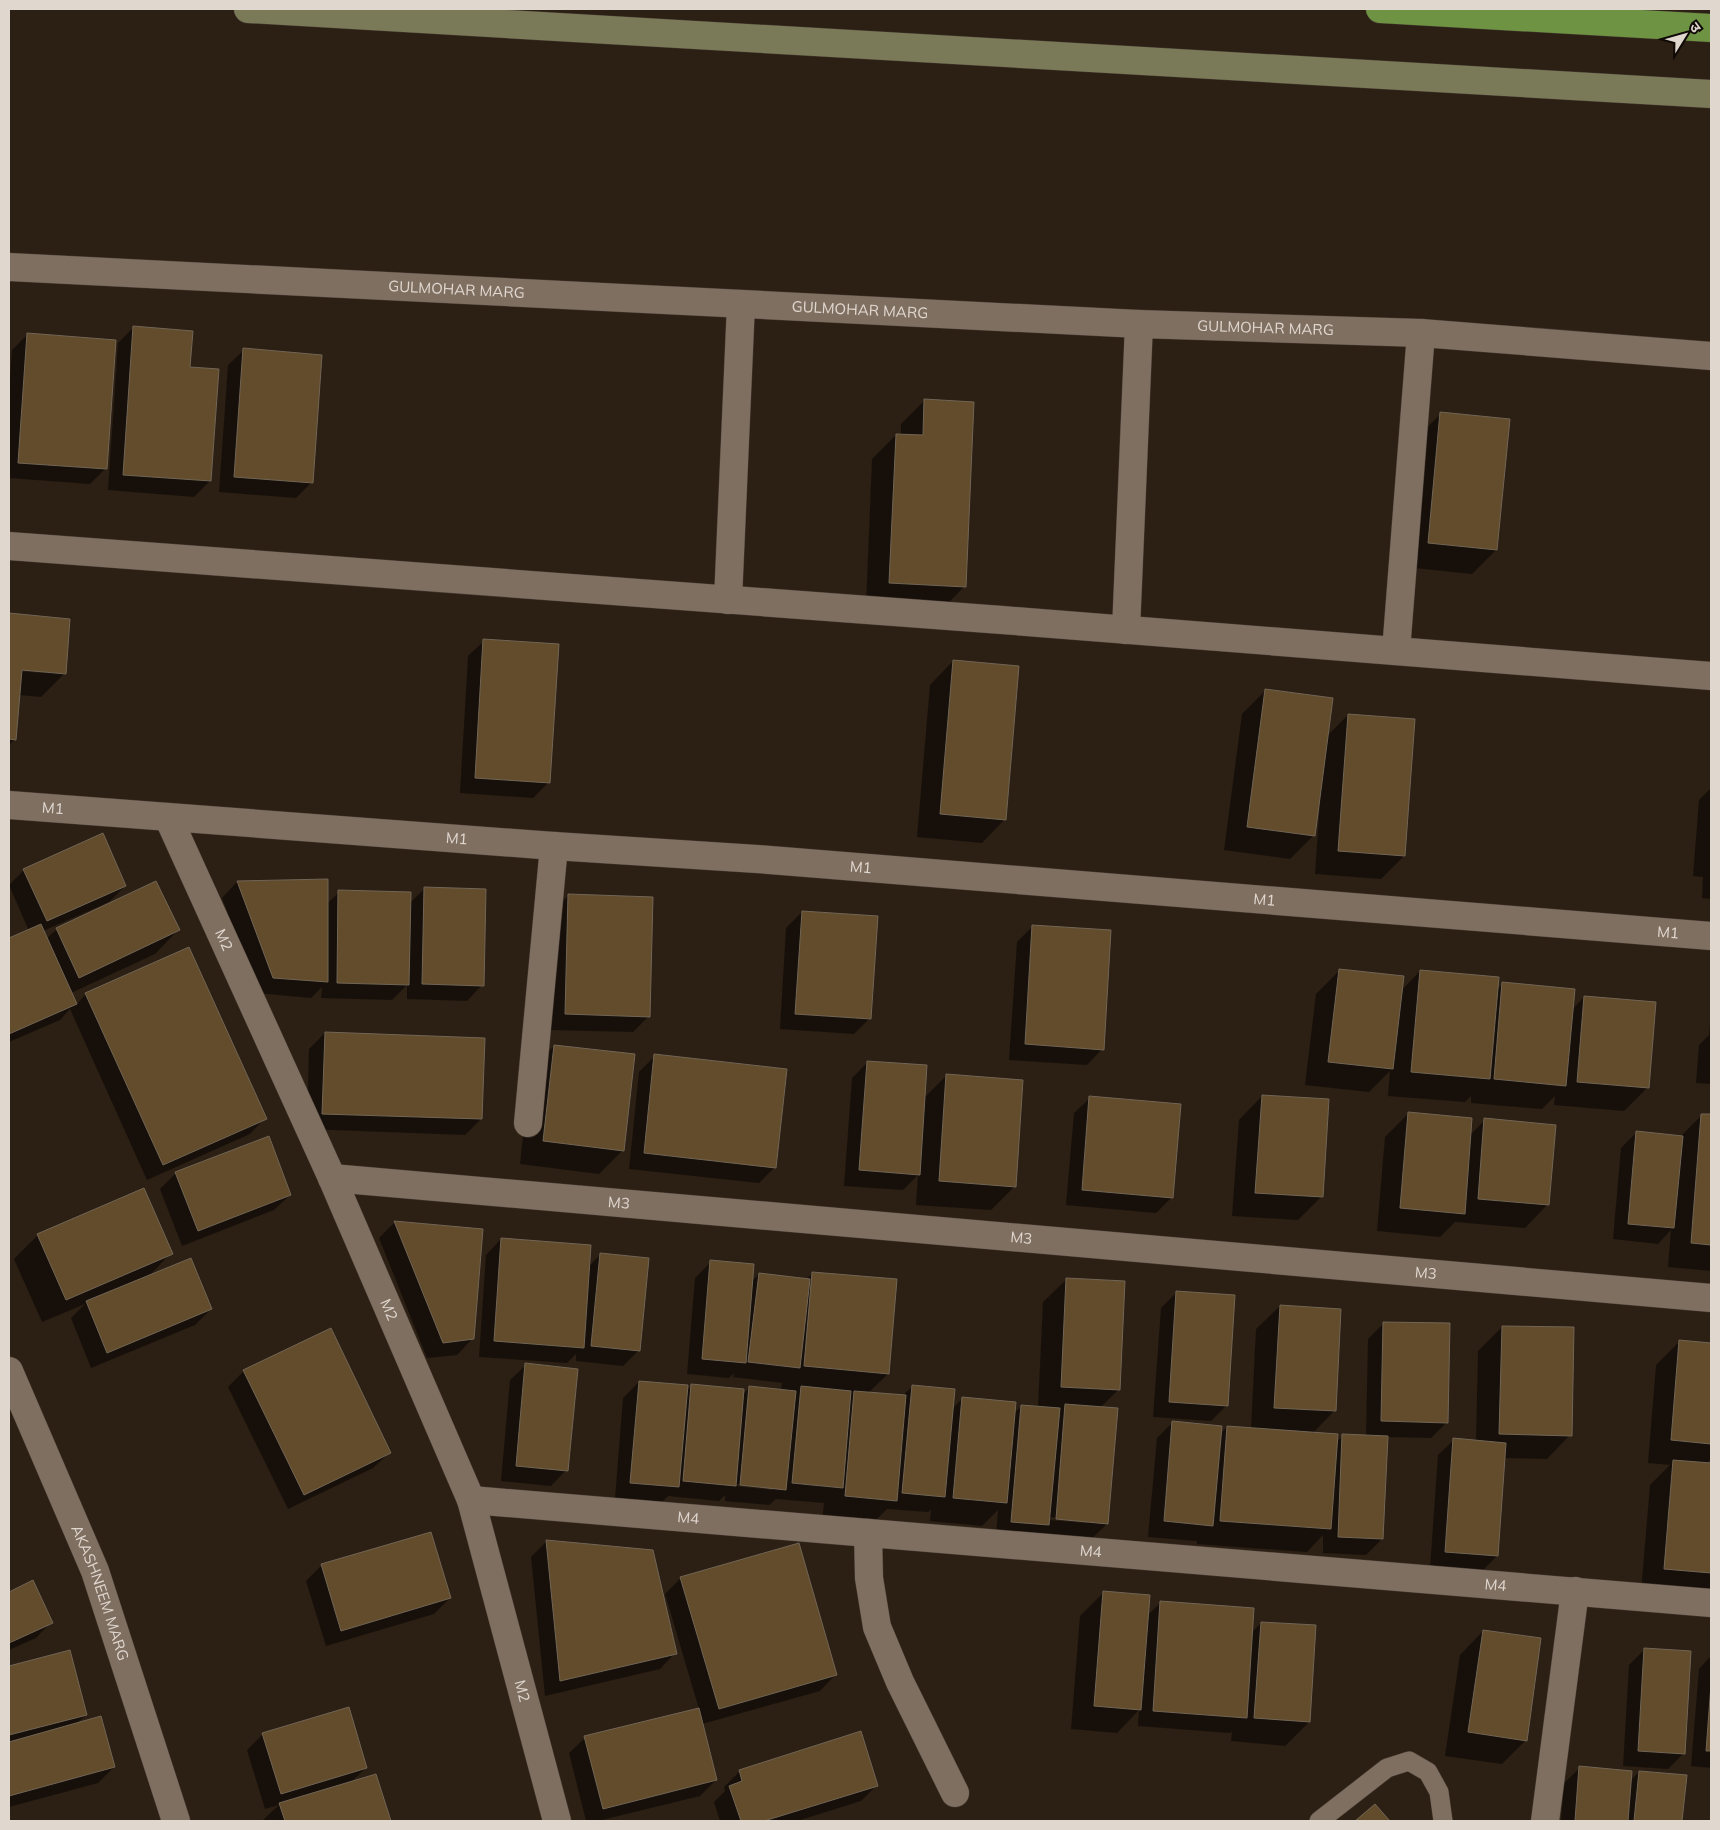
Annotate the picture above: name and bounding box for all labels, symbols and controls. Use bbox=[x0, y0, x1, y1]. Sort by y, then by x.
north arrow bbox=[1660, 10, 1710, 60]
text: उ bbox=[1686, 18, 1706, 37]
street label: GULMOHAR MARG bbox=[388, 276, 525, 302]
street label: GULMOHAR MARG bbox=[791, 296, 929, 322]
street label: GULMOHAR MARG bbox=[1197, 316, 1334, 339]
street label: M1 bbox=[41, 798, 65, 818]
street label: M1 bbox=[445, 828, 468, 848]
street label: M1 bbox=[849, 857, 872, 877]
street label: M1 bbox=[1253, 889, 1276, 910]
street label: M1 bbox=[1656, 922, 1680, 942]
street label: M2 bbox=[211, 926, 237, 954]
street label: M3 bbox=[607, 1192, 631, 1213]
street label: M3 bbox=[1010, 1227, 1033, 1248]
street label: M3 bbox=[1414, 1262, 1438, 1283]
street label: M2 bbox=[376, 1296, 402, 1323]
street label: M4 bbox=[677, 1507, 700, 1528]
street label: AKASHNEEM MARG bbox=[67, 1522, 133, 1663]
street label: M4 bbox=[1079, 1541, 1103, 1561]
street label: M4 bbox=[1484, 1574, 1507, 1595]
street label: M2 bbox=[511, 1678, 535, 1704]

